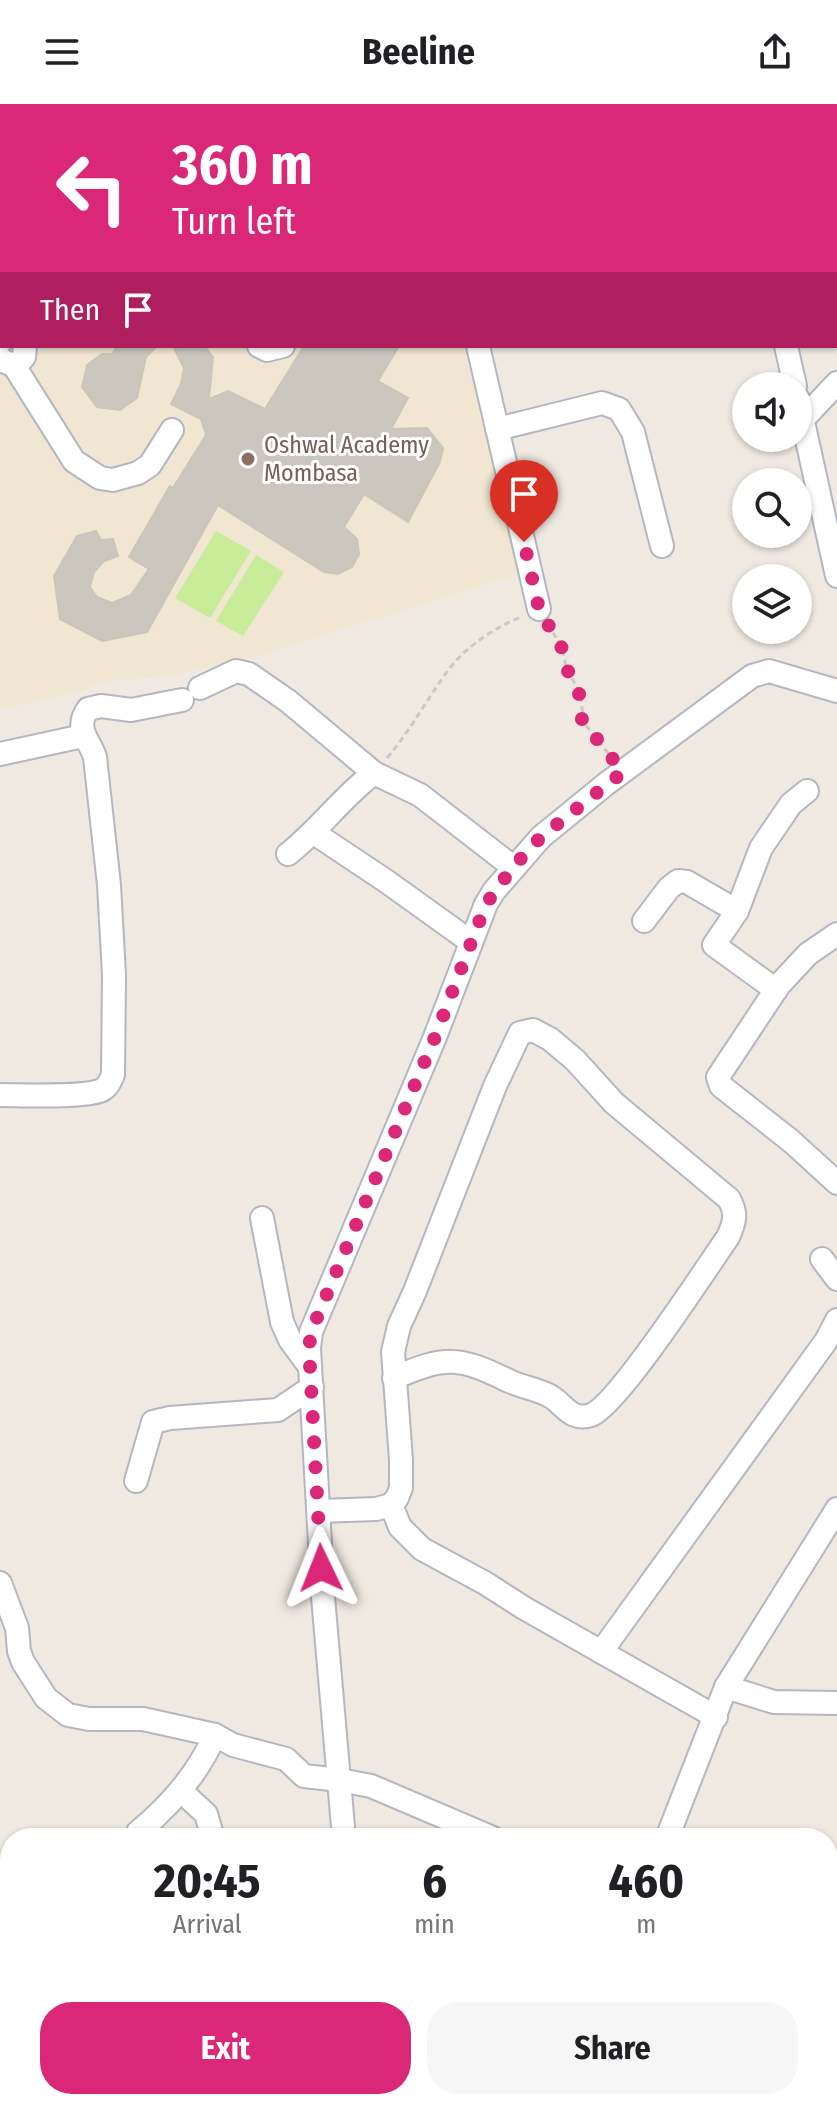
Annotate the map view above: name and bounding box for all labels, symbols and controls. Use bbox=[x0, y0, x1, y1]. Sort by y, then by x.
icon: menu bbox=[40, 30, 84, 74]
text: Beeline bbox=[362, 30, 475, 74]
icon: share bbox=[753, 30, 797, 74]
text: 360 m bbox=[172, 132, 313, 199]
icon: left bbox=[40, 136, 144, 240]
text: Turn left bbox=[172, 200, 296, 244]
icon: arrive bbox=[116, 288, 160, 332]
text: Then bbox=[40, 292, 100, 328]
map controls bbox=[732, 372, 812, 644]
button: sound bbox=[732, 372, 812, 452]
place label: Oshwal Academy Mombasa bbox=[264, 431, 429, 487]
marker: Oshwal Academy Mombasa bbox=[239, 450, 257, 468]
pin bbox=[490, 460, 558, 542]
button: search bbox=[732, 468, 812, 548]
icon: arrive bbox=[502, 472, 546, 516]
button: layers bbox=[732, 564, 812, 644]
position arrow bbox=[279, 1526, 363, 1610]
text: 20:45 bbox=[154, 1852, 261, 1910]
text: 6 bbox=[422, 1852, 447, 1910]
text: 460 bbox=[608, 1852, 684, 1910]
text: Arrival bbox=[173, 1909, 242, 1940]
text: min bbox=[414, 1909, 455, 1940]
text: m bbox=[636, 1909, 656, 1940]
button: Exit bbox=[40, 2002, 411, 2094]
button: Share bbox=[427, 2002, 798, 2094]

